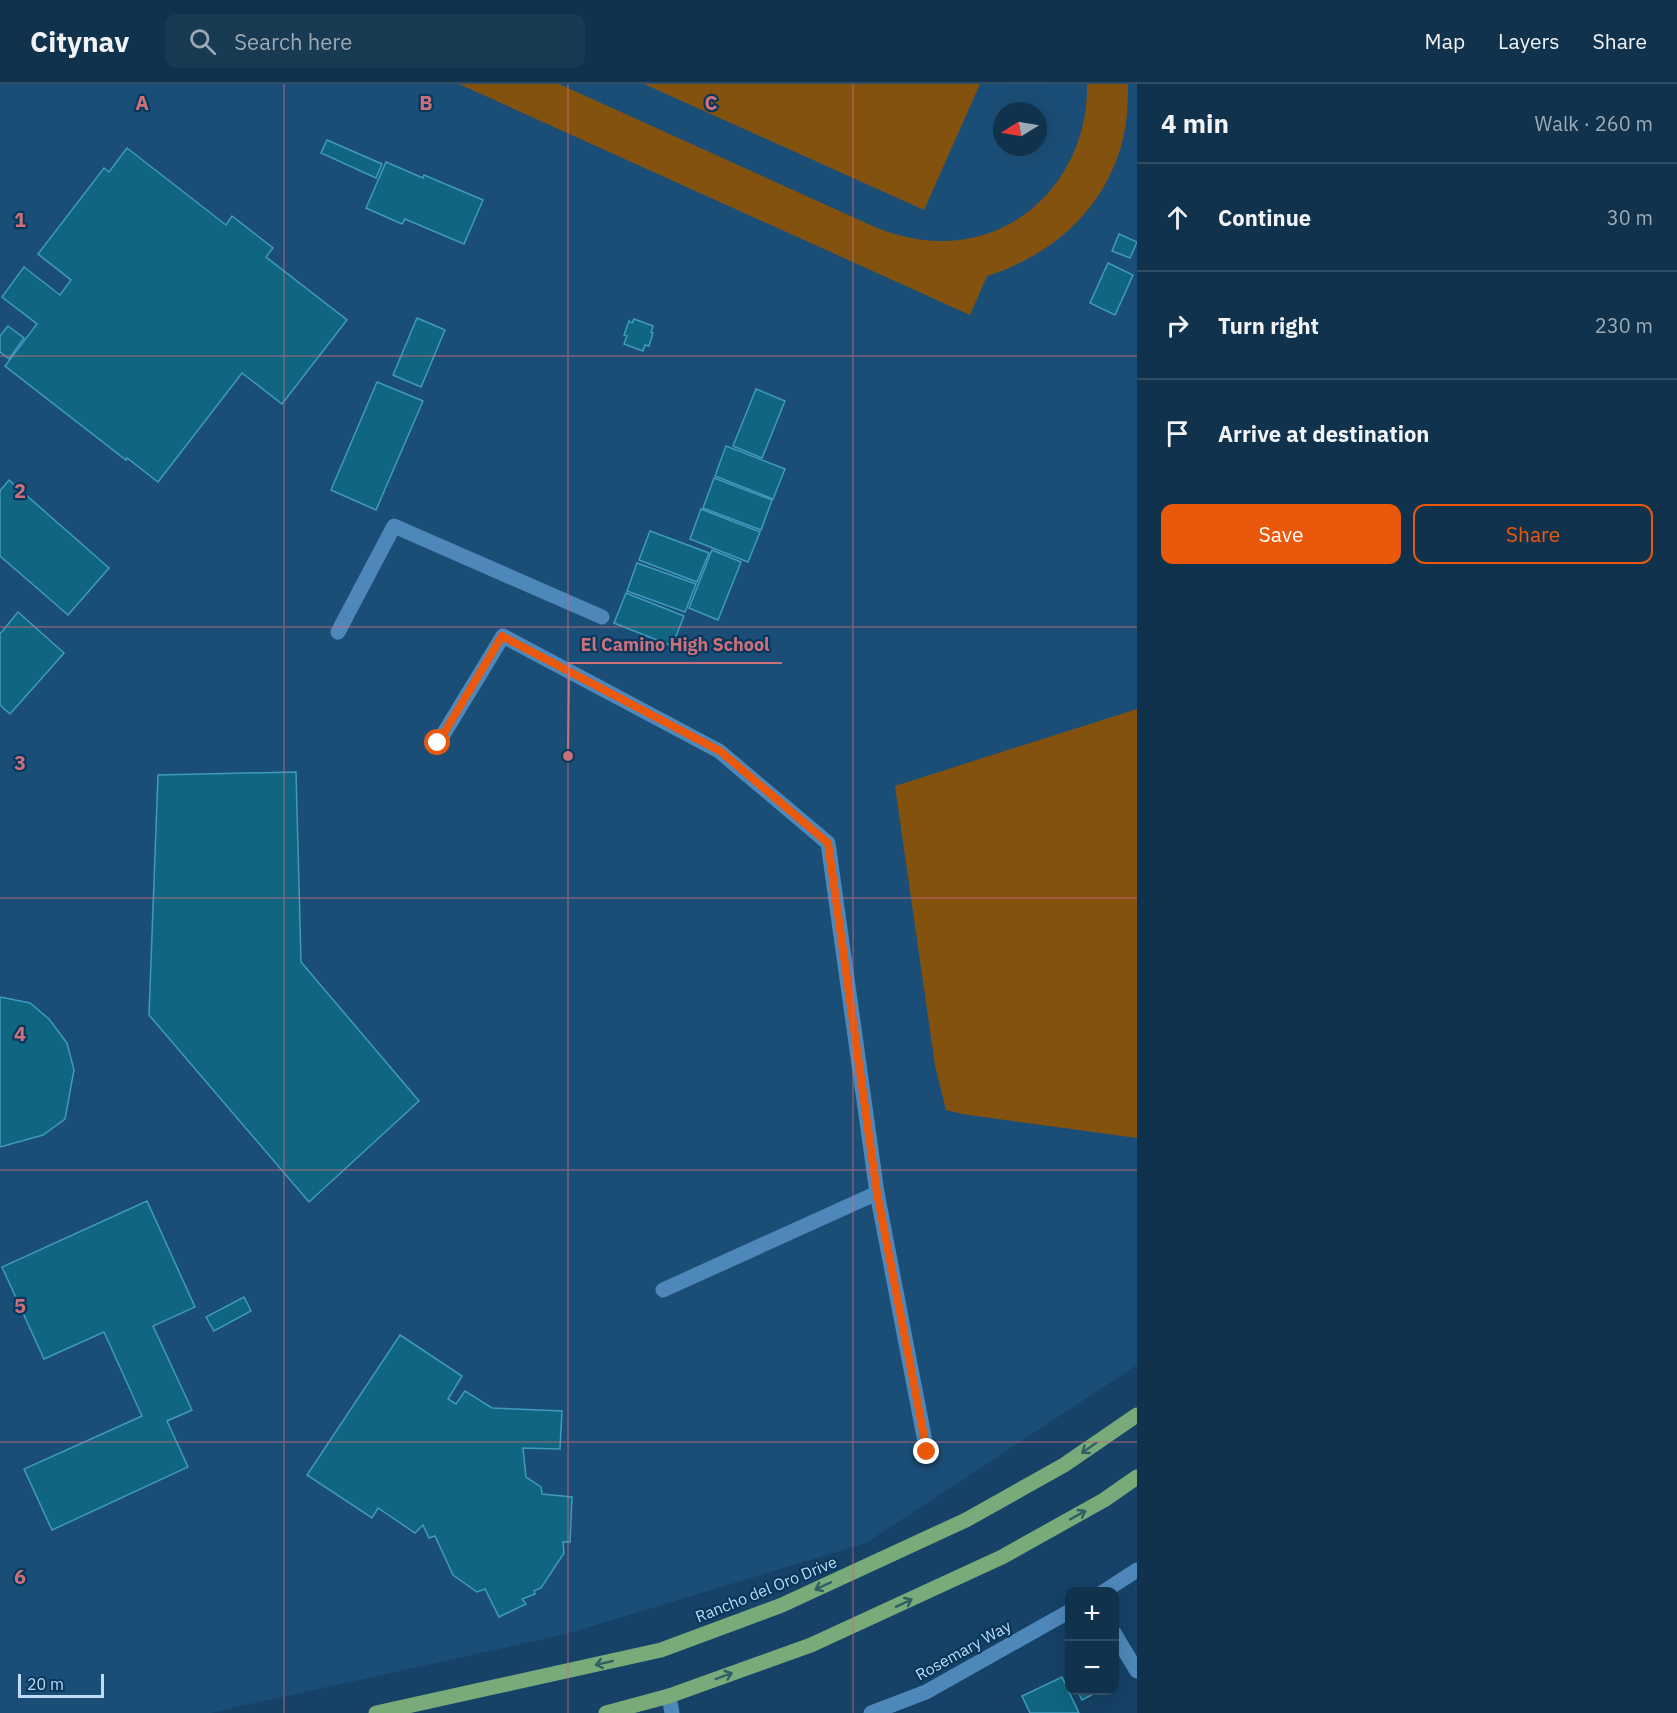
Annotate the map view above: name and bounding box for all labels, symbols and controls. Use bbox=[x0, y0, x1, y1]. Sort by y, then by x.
search box bbox=[165, 14, 585, 68]
text: Citynav bbox=[30, 23, 129, 60]
icon: search bbox=[186, 25, 219, 58]
text: Search here bbox=[234, 27, 352, 56]
text: Map bbox=[1425, 27, 1465, 55]
text: Layers bbox=[1498, 27, 1560, 55]
text: Share bbox=[1593, 27, 1647, 55]
text: A bbox=[135, 89, 149, 116]
text: B bbox=[419, 89, 433, 116]
text: C bbox=[704, 89, 718, 116]
north arrow bbox=[993, 102, 1047, 156]
text: 4 min bbox=[1161, 106, 1229, 140]
text: Walk · 260 m bbox=[1535, 110, 1653, 137]
icon: ahead bbox=[1161, 201, 1194, 234]
text: Continue bbox=[1218, 203, 1311, 232]
text: 30 m bbox=[1607, 204, 1653, 231]
text: 1 bbox=[14, 206, 26, 233]
icon: right bbox=[1161, 309, 1194, 342]
text: Turn right bbox=[1218, 311, 1319, 340]
text: 230 m bbox=[1595, 312, 1653, 339]
icon: arrive bbox=[1161, 417, 1194, 450]
text: Arrive at destination bbox=[1218, 419, 1429, 448]
text: 2 bbox=[14, 477, 26, 504]
button: Save bbox=[1161, 504, 1401, 564]
button: Share bbox=[1413, 504, 1653, 564]
callout: El Camino High School bbox=[569, 627, 782, 663]
text: El Camino High School bbox=[580, 633, 770, 656]
route start bbox=[424, 729, 450, 755]
text: 3 bbox=[14, 749, 26, 776]
text: 4 bbox=[14, 1020, 26, 1047]
text: 5 bbox=[14, 1292, 26, 1319]
route end bbox=[913, 1438, 939, 1464]
one-way arrow bbox=[1081, 1442, 1097, 1454]
one-way arrow bbox=[1069, 1509, 1086, 1521]
street label: Rancho del Oro Drive bbox=[692, 1551, 840, 1627]
text: 6 bbox=[14, 1563, 26, 1590]
one-way arrow bbox=[815, 1581, 833, 1593]
map controls bbox=[1065, 1587, 1119, 1695]
button: + bbox=[1065, 1587, 1119, 1641]
one-way arrow bbox=[895, 1596, 913, 1608]
street label: Rosemary Way bbox=[912, 1615, 1014, 1685]
button: − bbox=[1065, 1641, 1119, 1695]
one-way arrow bbox=[595, 1658, 614, 1670]
one-way arrow bbox=[714, 1670, 733, 1681]
scale bar bbox=[18, 1671, 104, 1698]
text: 20 m bbox=[27, 1674, 64, 1694]

